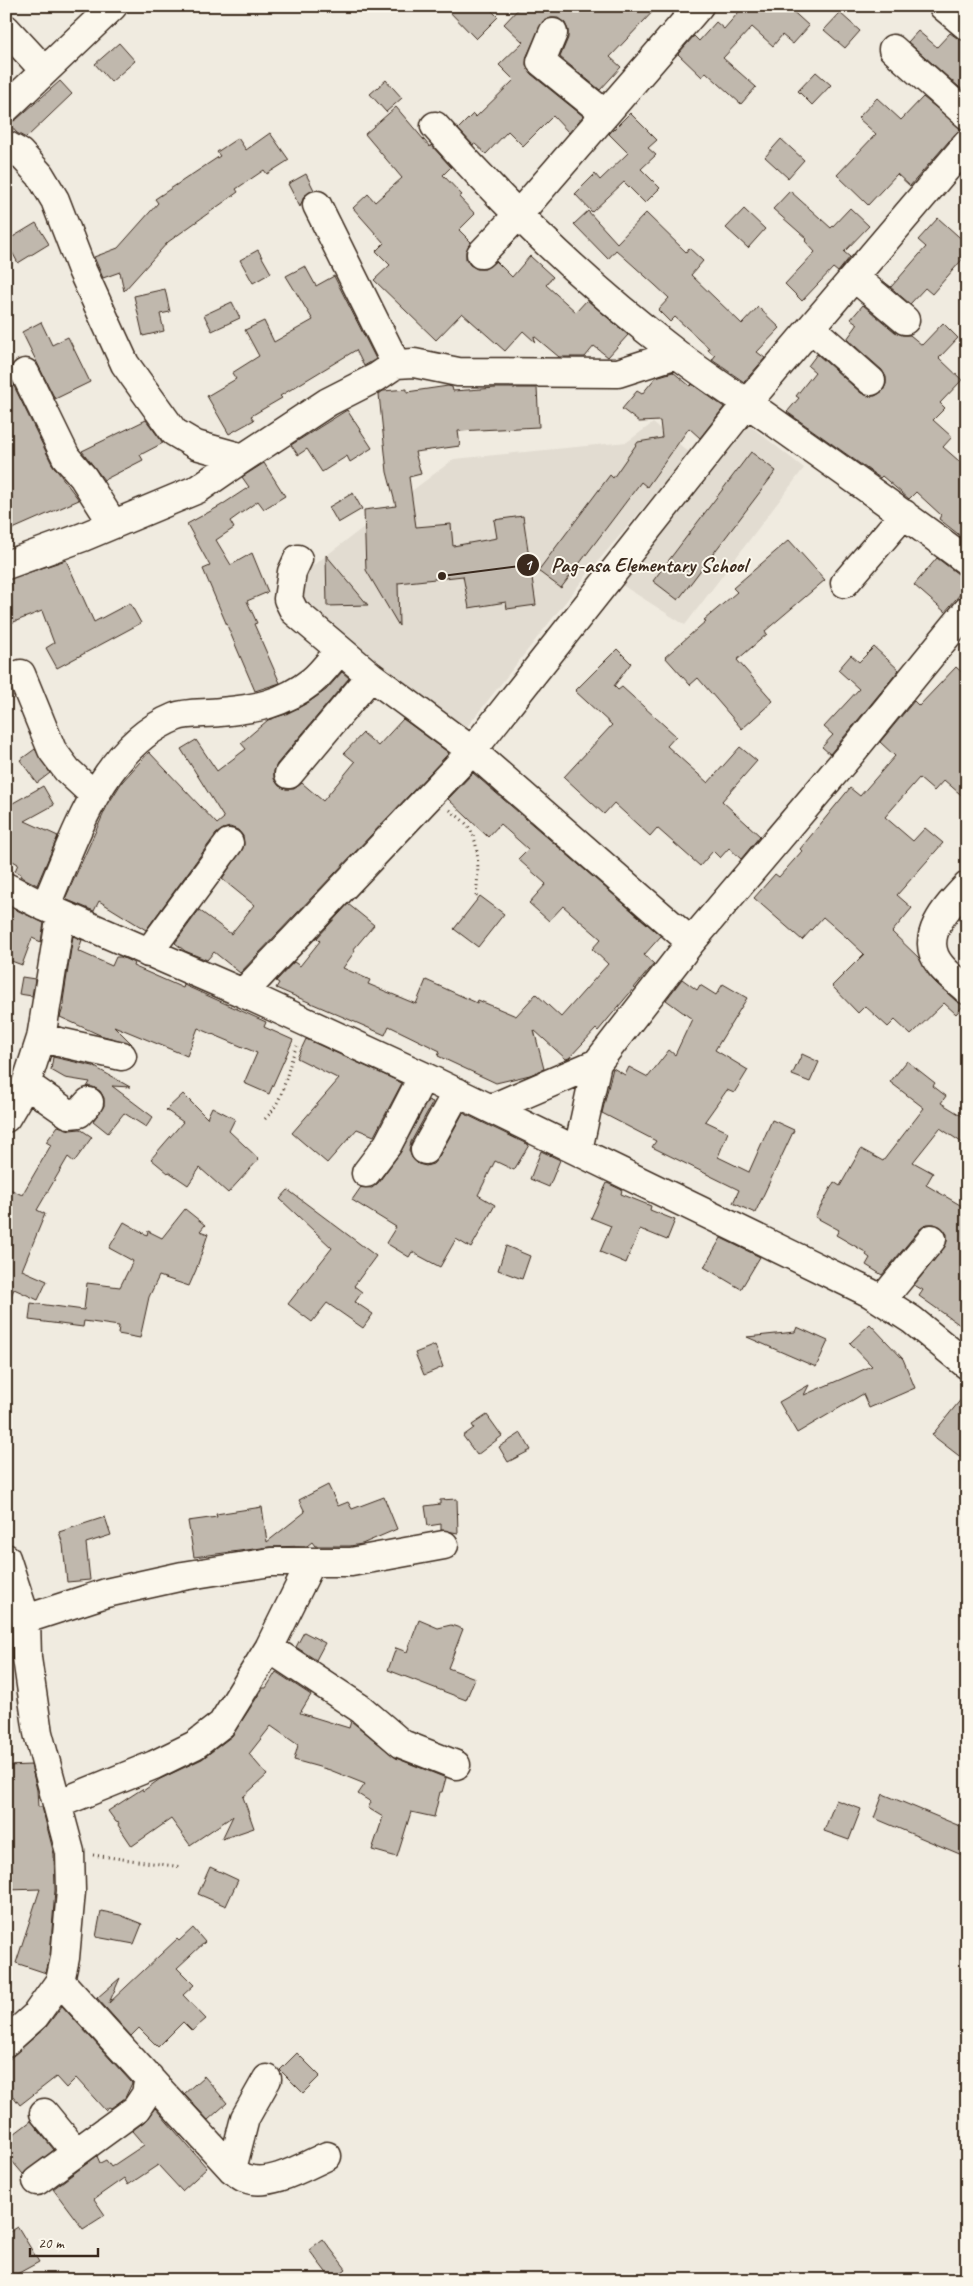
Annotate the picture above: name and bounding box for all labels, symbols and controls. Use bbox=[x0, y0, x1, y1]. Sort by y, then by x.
callout: Pag-asa Elementary School bbox=[515, 547, 757, 583]
text: Pag-asa Elementary School bbox=[551, 552, 751, 578]
text: 1 bbox=[525, 556, 534, 575]
scale bar bbox=[30, 2226, 98, 2258]
text: 20 m bbox=[38, 2234, 65, 2253]

